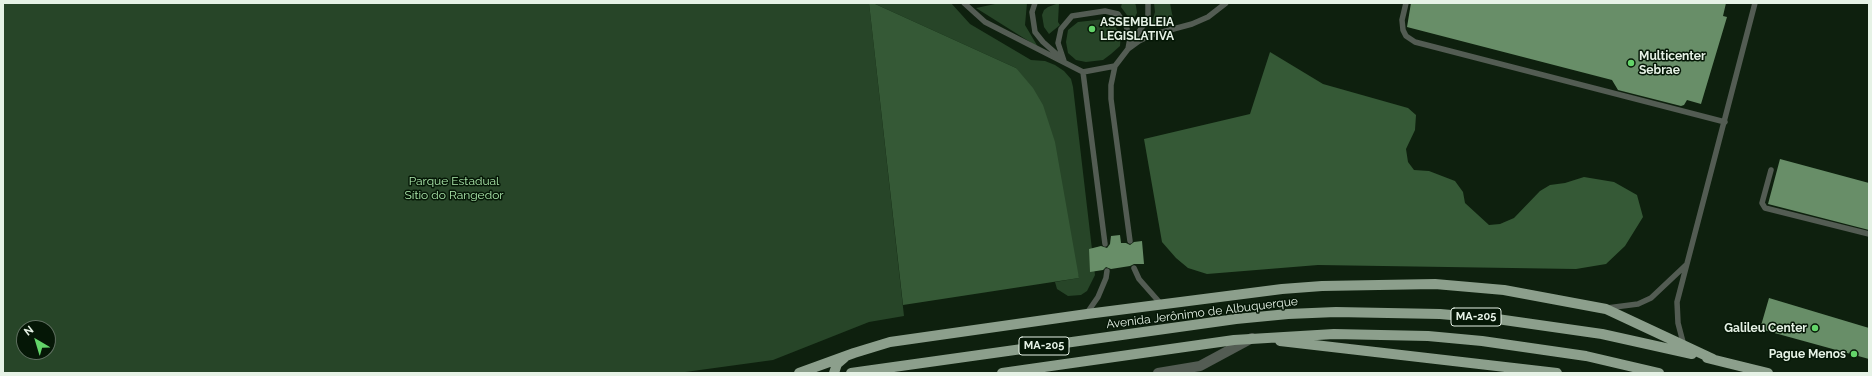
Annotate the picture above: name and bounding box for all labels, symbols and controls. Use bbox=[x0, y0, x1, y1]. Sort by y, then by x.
place label: ASSEMBLEIA LEGISLATIVA bbox=[1100, 15, 1174, 43]
marker: ASSEMBLEIA LEGISLATIVA bbox=[1087, 24, 1097, 34]
place label: Multicenter Sebrae bbox=[1639, 49, 1706, 77]
marker: Multicenter Sebrae bbox=[1626, 58, 1636, 68]
park label: Parque Estadual Sítio do Rangedor bbox=[405, 174, 503, 202]
street label: Avenida Jerônimo de Albuquerque bbox=[1105, 294, 1299, 332]
road number: MA-205 bbox=[1451, 308, 1501, 326]
north arrow bbox=[16, 320, 56, 360]
place label: Galileu Center bbox=[1724, 321, 1807, 335]
text: N bbox=[22, 323, 36, 339]
marker: Galileu Center bbox=[1810, 323, 1820, 333]
road number: MA-205 bbox=[1019, 337, 1069, 355]
place label: Pague Menos bbox=[1769, 347, 1846, 361]
marker: Pague Menos bbox=[1849, 349, 1859, 359]

